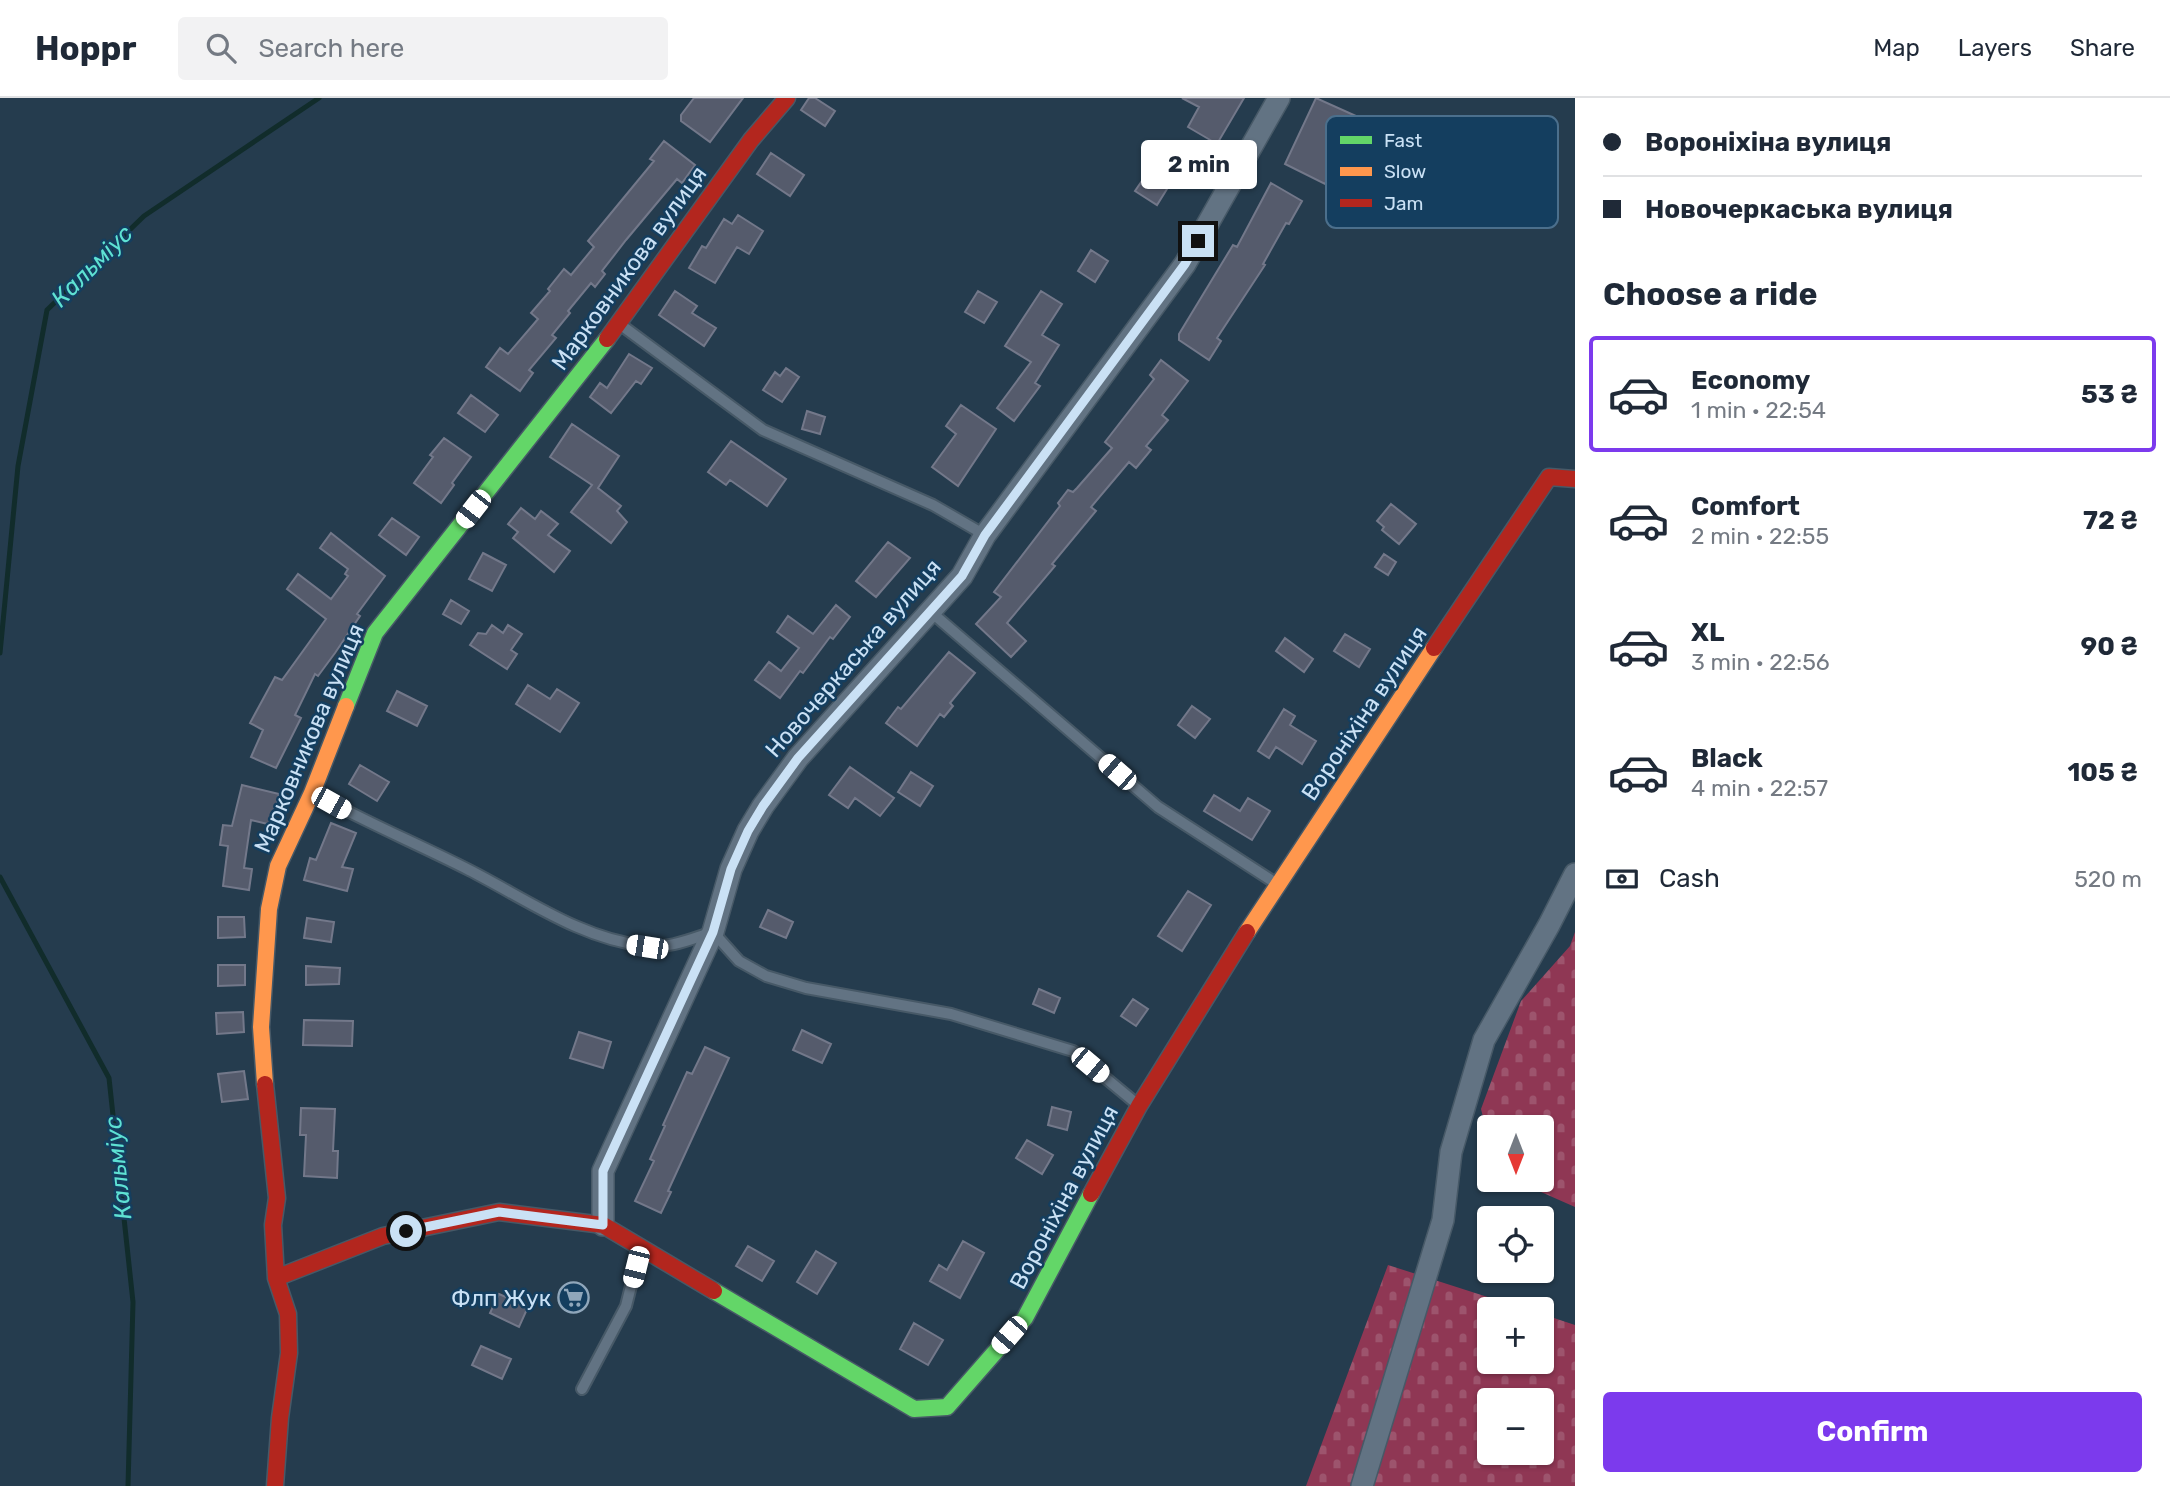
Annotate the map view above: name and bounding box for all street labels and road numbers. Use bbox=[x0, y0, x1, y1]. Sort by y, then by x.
street label: Марковникова вулиця bbox=[545, 160, 713, 376]
street label: Новочеркаська вулиця bbox=[759, 553, 947, 763]
street label: Марковникова вулиця bbox=[248, 619, 370, 857]
street label: Вороніхіна вулиця bbox=[1295, 621, 1433, 805]
street label: Вороніхіна вулиця bbox=[1004, 1100, 1124, 1294]

